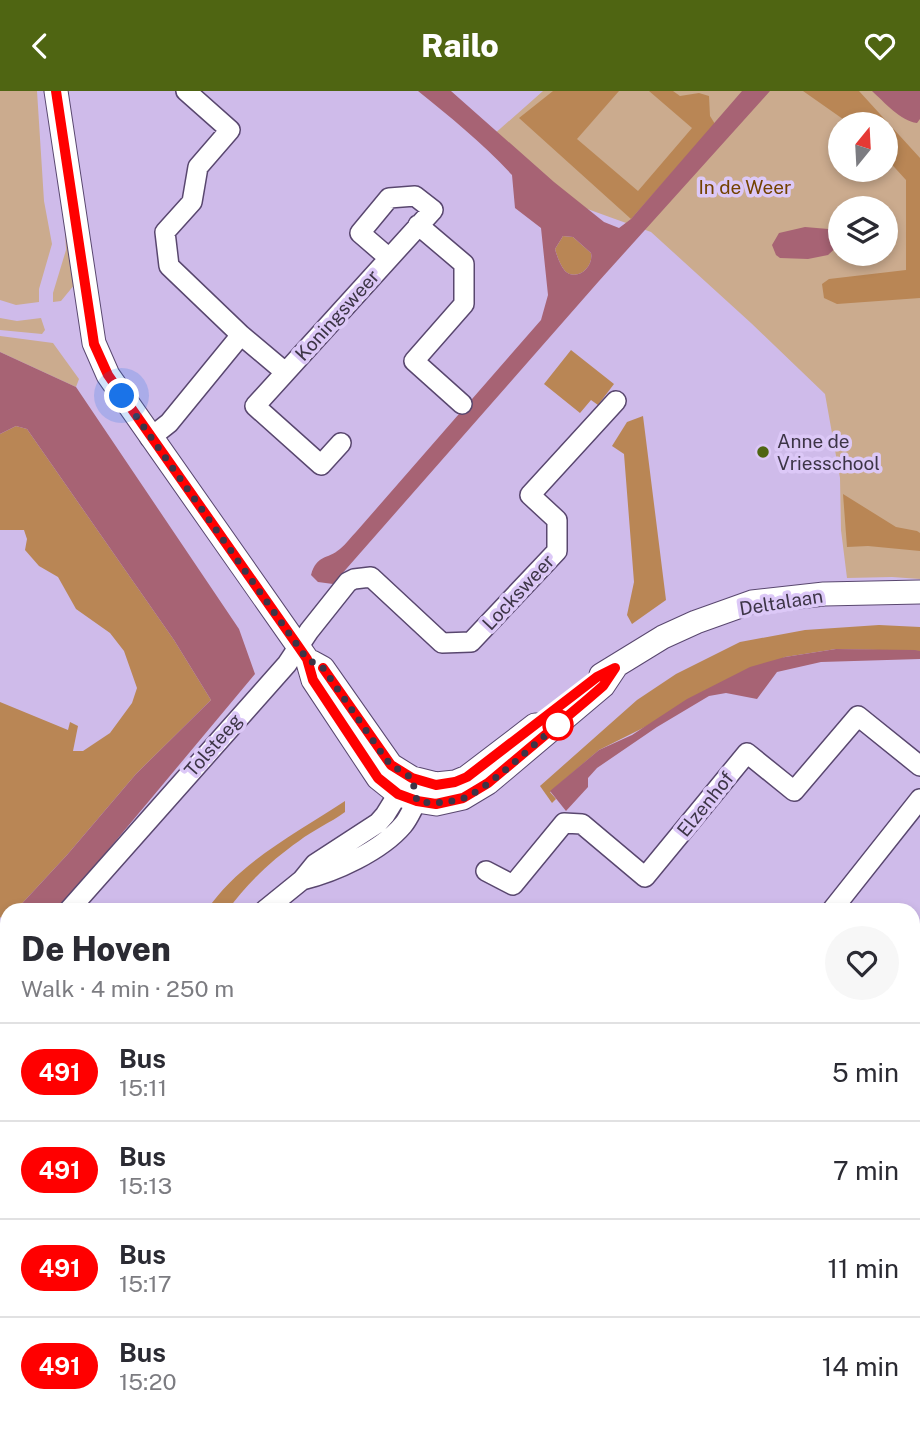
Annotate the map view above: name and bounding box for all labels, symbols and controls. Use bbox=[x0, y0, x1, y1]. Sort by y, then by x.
icon: back bbox=[21, 27, 59, 65]
text: Railo bbox=[421, 27, 499, 64]
icon: heart bbox=[861, 27, 899, 65]
north arrow bbox=[828, 112, 898, 182]
map controls bbox=[828, 112, 898, 266]
park label: In de Weer bbox=[698, 176, 792, 198]
button: layers bbox=[828, 196, 898, 266]
street label: Koningsweer bbox=[290, 265, 384, 365]
your location bbox=[104, 378, 139, 413]
place label: Anne de Vriesschool bbox=[777, 430, 880, 474]
marker: Anne de Vriesschool bbox=[755, 444, 771, 460]
street label: Locksweer bbox=[478, 550, 558, 634]
street label: Deltalaan bbox=[738, 585, 824, 619]
street label: Tolsteeg bbox=[180, 709, 246, 781]
unlabelled marker bbox=[543, 710, 573, 740]
street label: Elzenhof bbox=[672, 767, 738, 841]
button: heart bbox=[825, 926, 899, 1000]
text: De Hoven bbox=[21, 930, 171, 968]
text: Walk · 4 min · 250 m bbox=[21, 975, 234, 1002]
text: Bus bbox=[119, 1043, 166, 1074]
text: 5 min bbox=[832, 1057, 899, 1088]
text: 491 bbox=[39, 1058, 80, 1086]
text: 15:11 bbox=[119, 1074, 167, 1101]
text: Bus bbox=[119, 1141, 166, 1172]
text: 7 min bbox=[833, 1155, 899, 1186]
text: 491 bbox=[39, 1156, 80, 1184]
text: 15:13 bbox=[119, 1172, 172, 1199]
text: Bus bbox=[119, 1239, 166, 1270]
text: 11 min bbox=[827, 1253, 899, 1284]
text: 491 bbox=[39, 1254, 80, 1282]
text: 15:17 bbox=[119, 1270, 171, 1297]
text: Bus bbox=[119, 1337, 166, 1368]
text: 14 min bbox=[822, 1351, 899, 1382]
text: 491 bbox=[39, 1352, 80, 1380]
text: 15:20 bbox=[119, 1368, 177, 1395]

